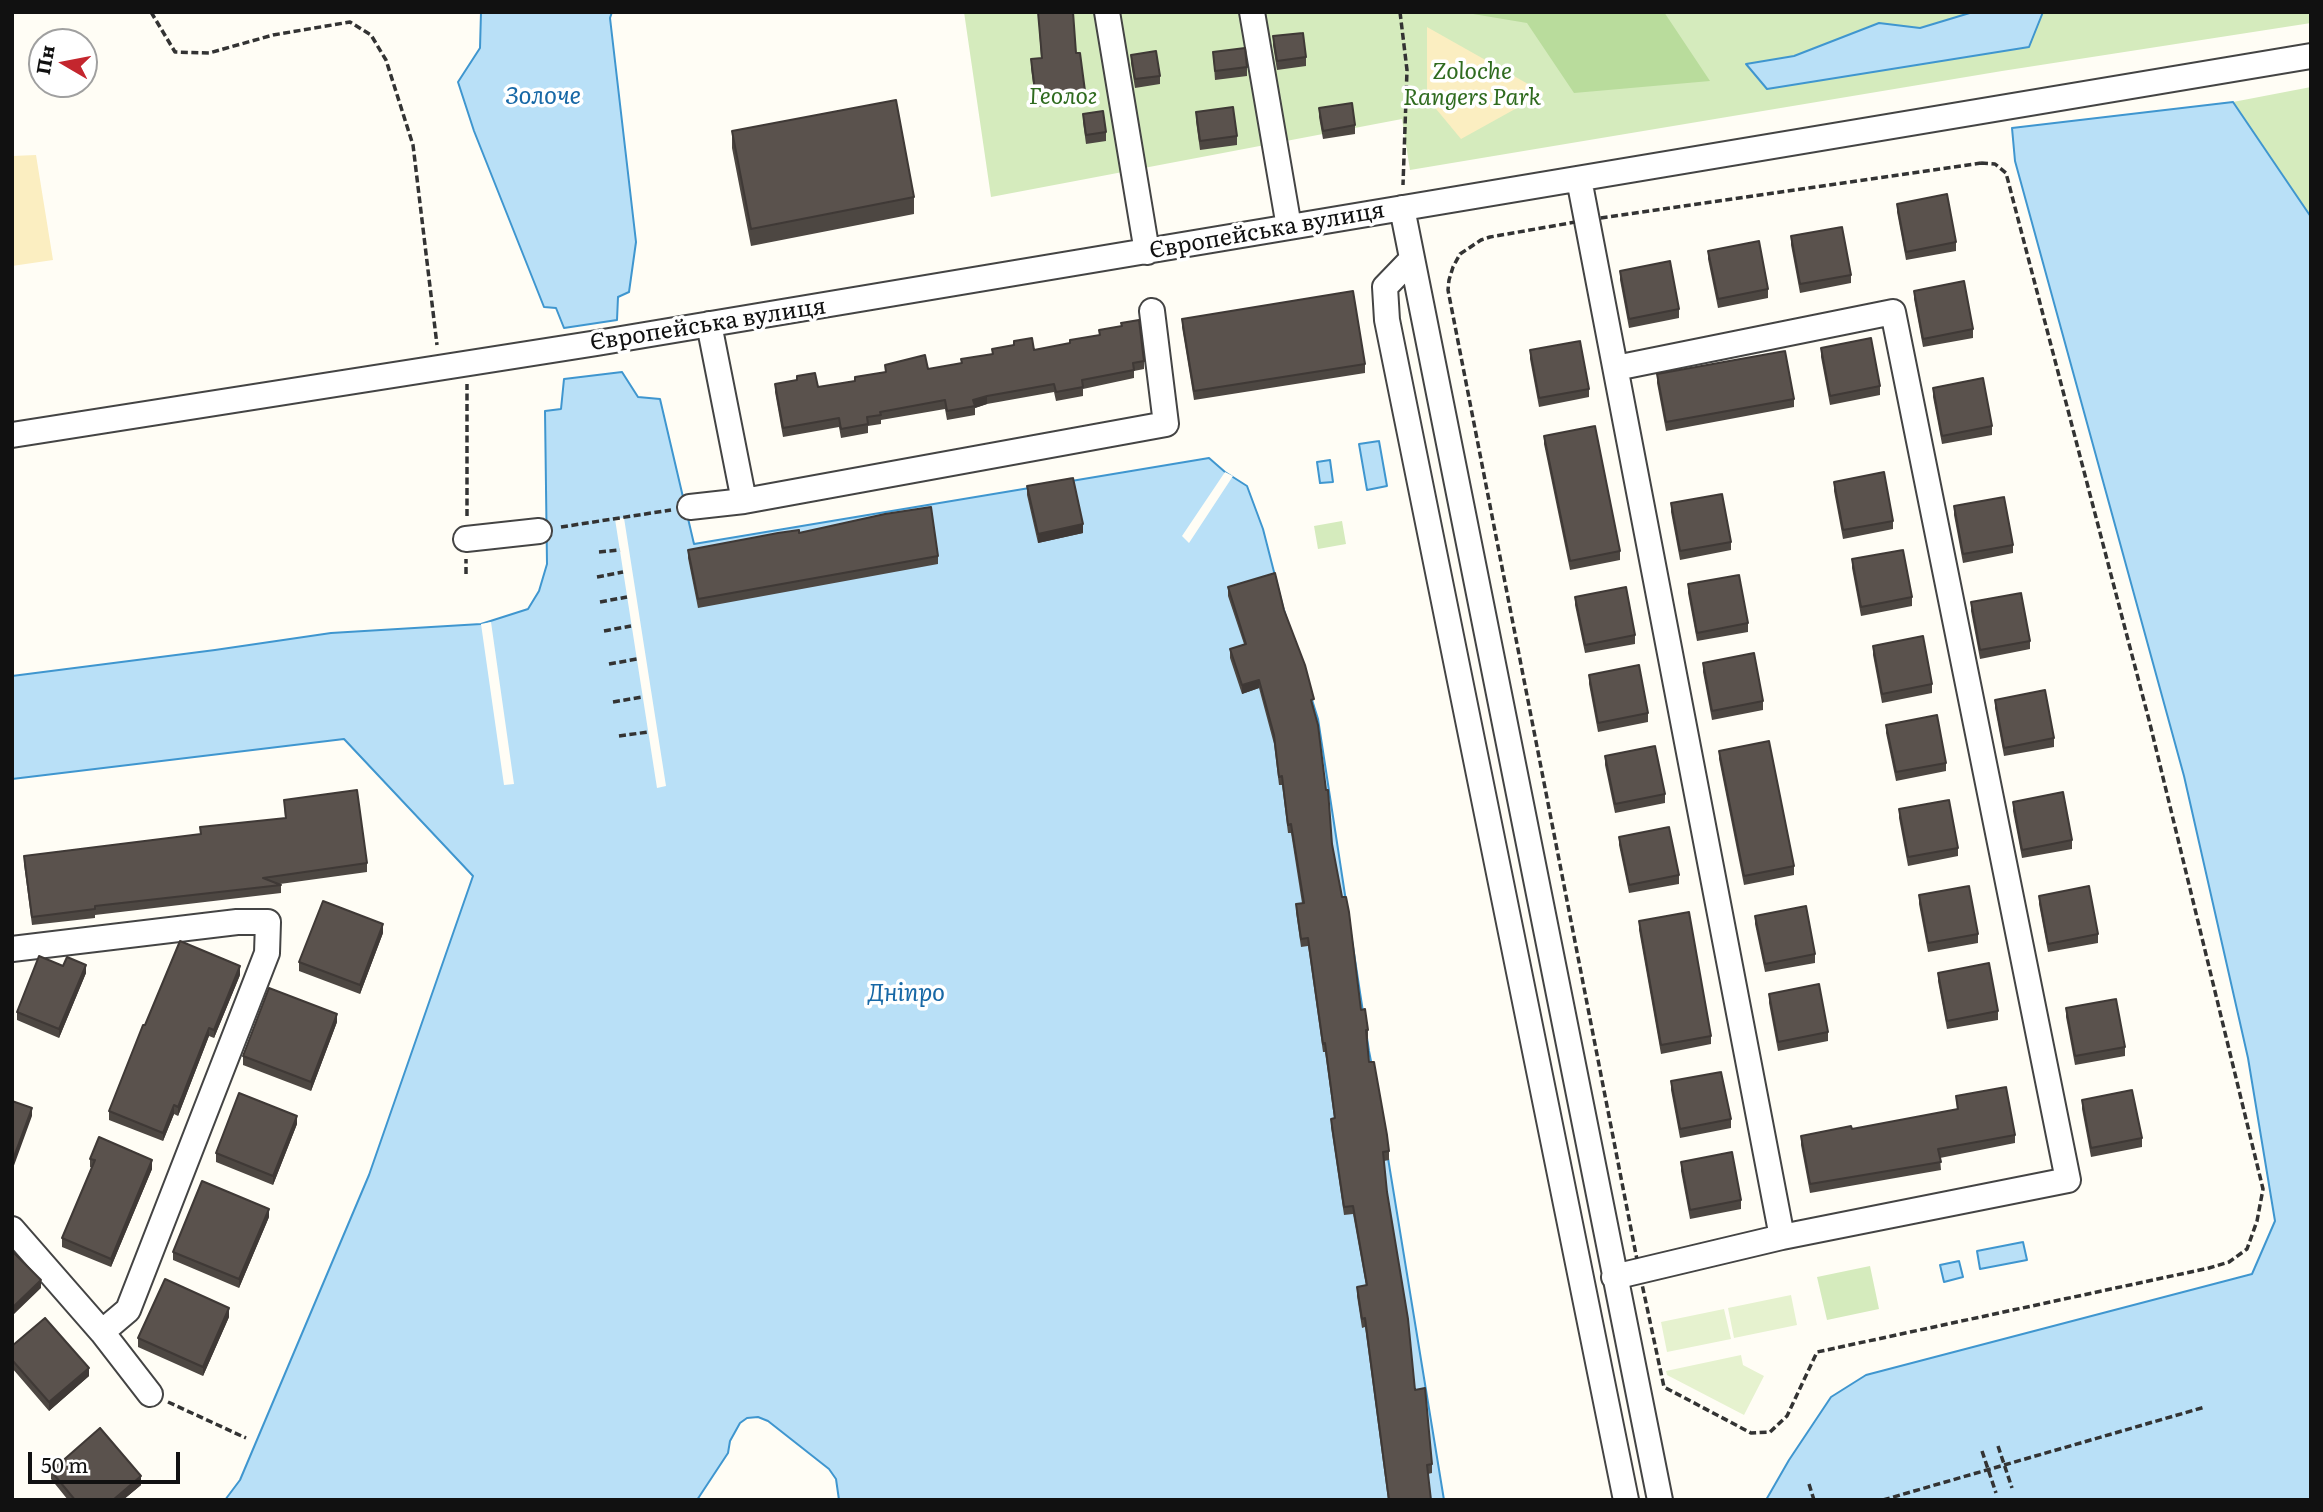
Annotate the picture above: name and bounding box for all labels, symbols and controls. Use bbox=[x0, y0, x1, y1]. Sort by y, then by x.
north arrow bbox=[28, 28, 98, 98]
text: Пн bbox=[28, 43, 61, 77]
park label: Zoloche Rangers Park bbox=[1403, 58, 1541, 112]
water label: Золоче bbox=[505, 83, 581, 111]
park label: Геолог bbox=[1029, 83, 1097, 111]
street label: Європейська вулиця bbox=[1147, 197, 1387, 265]
street label: Європейська вулиця bbox=[588, 293, 828, 357]
water label: Дніпро bbox=[867, 980, 945, 1008]
scale bar bbox=[32, 1438, 184, 1482]
text: 50 m bbox=[41, 1448, 88, 1479]

